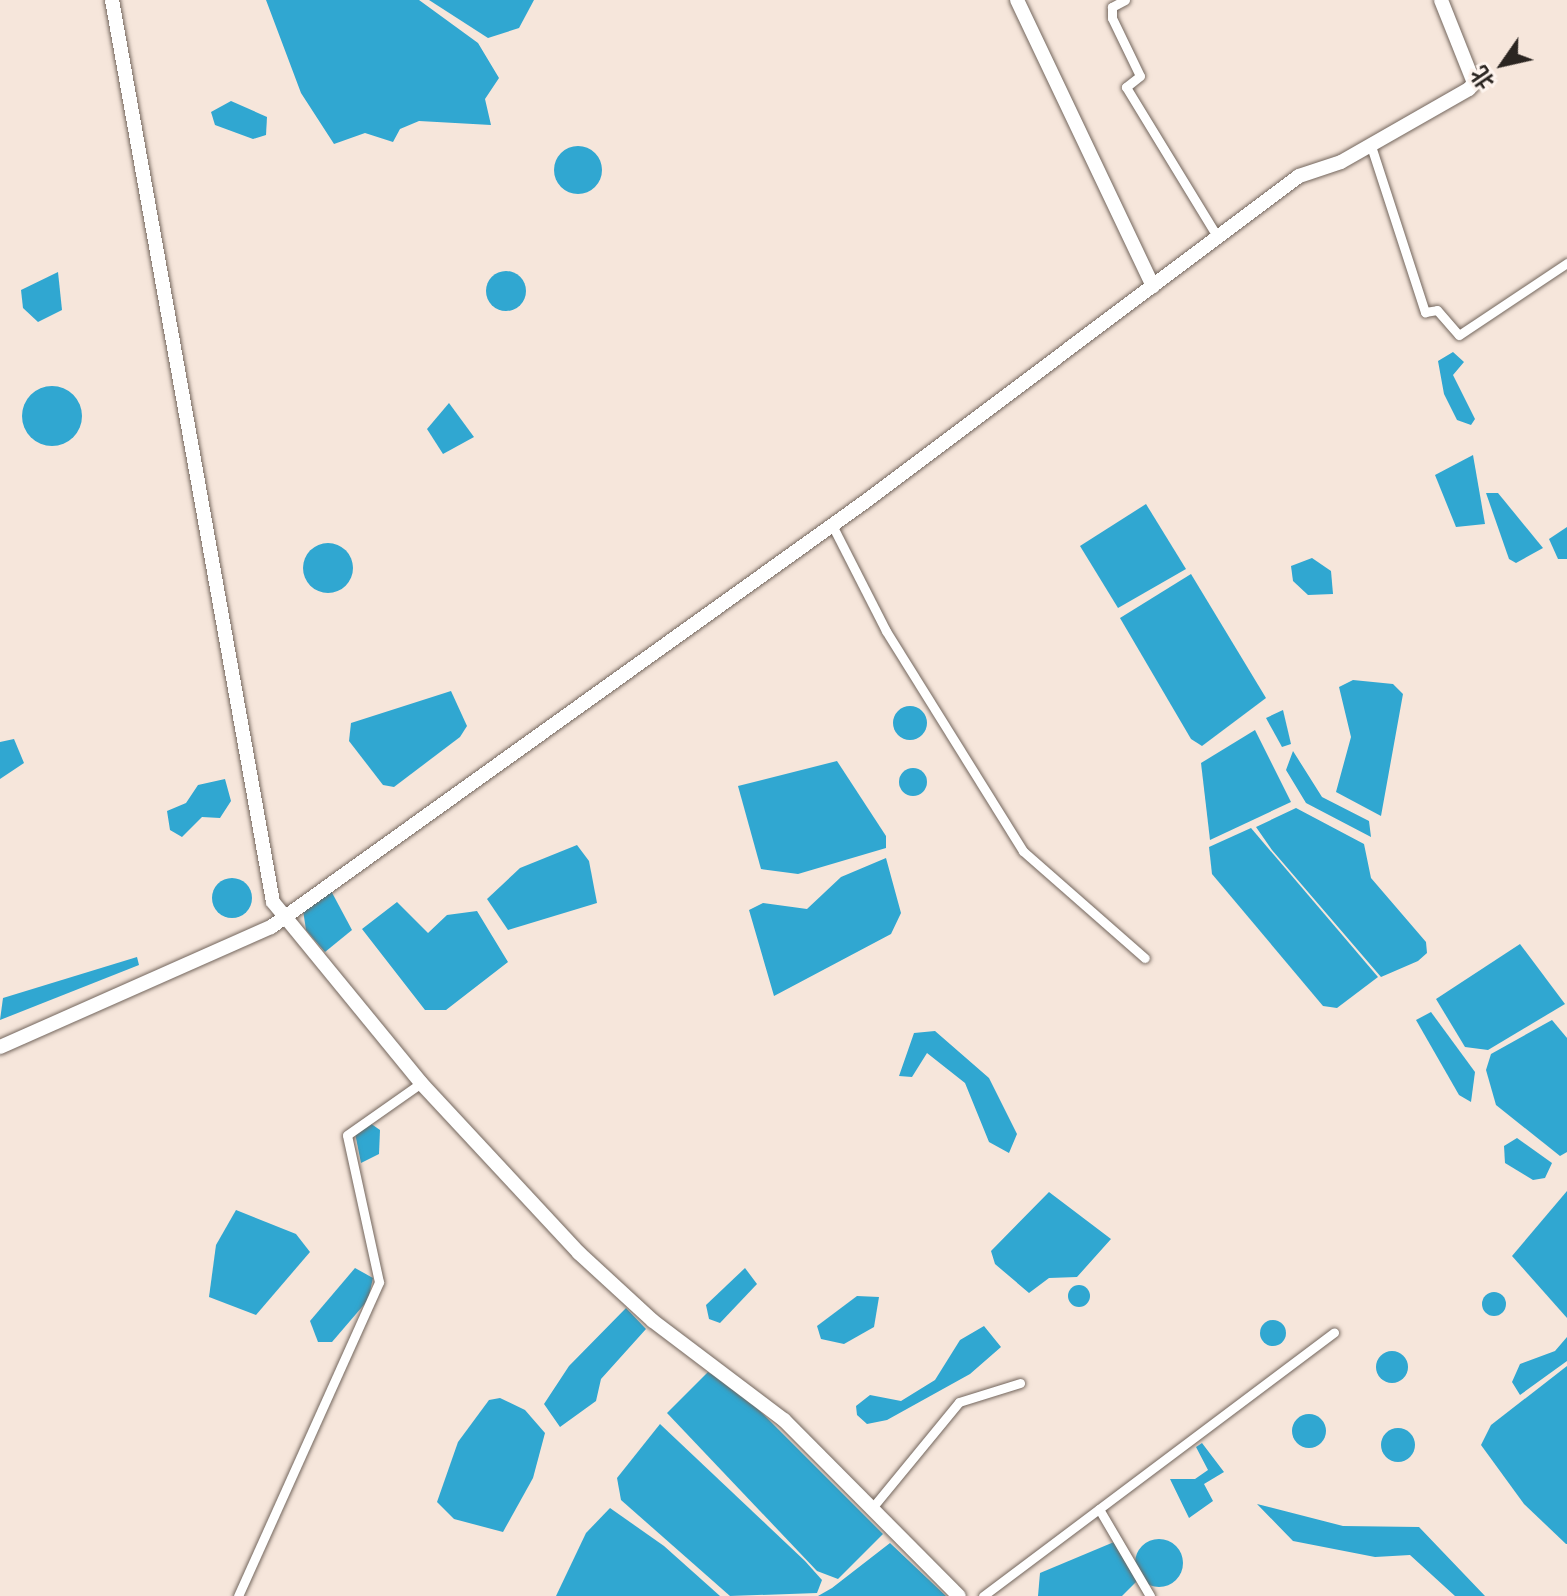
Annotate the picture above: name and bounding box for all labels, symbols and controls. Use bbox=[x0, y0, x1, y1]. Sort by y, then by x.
north arrow bbox=[1463, 24, 1543, 104]
text: 北 bbox=[1465, 61, 1500, 94]

